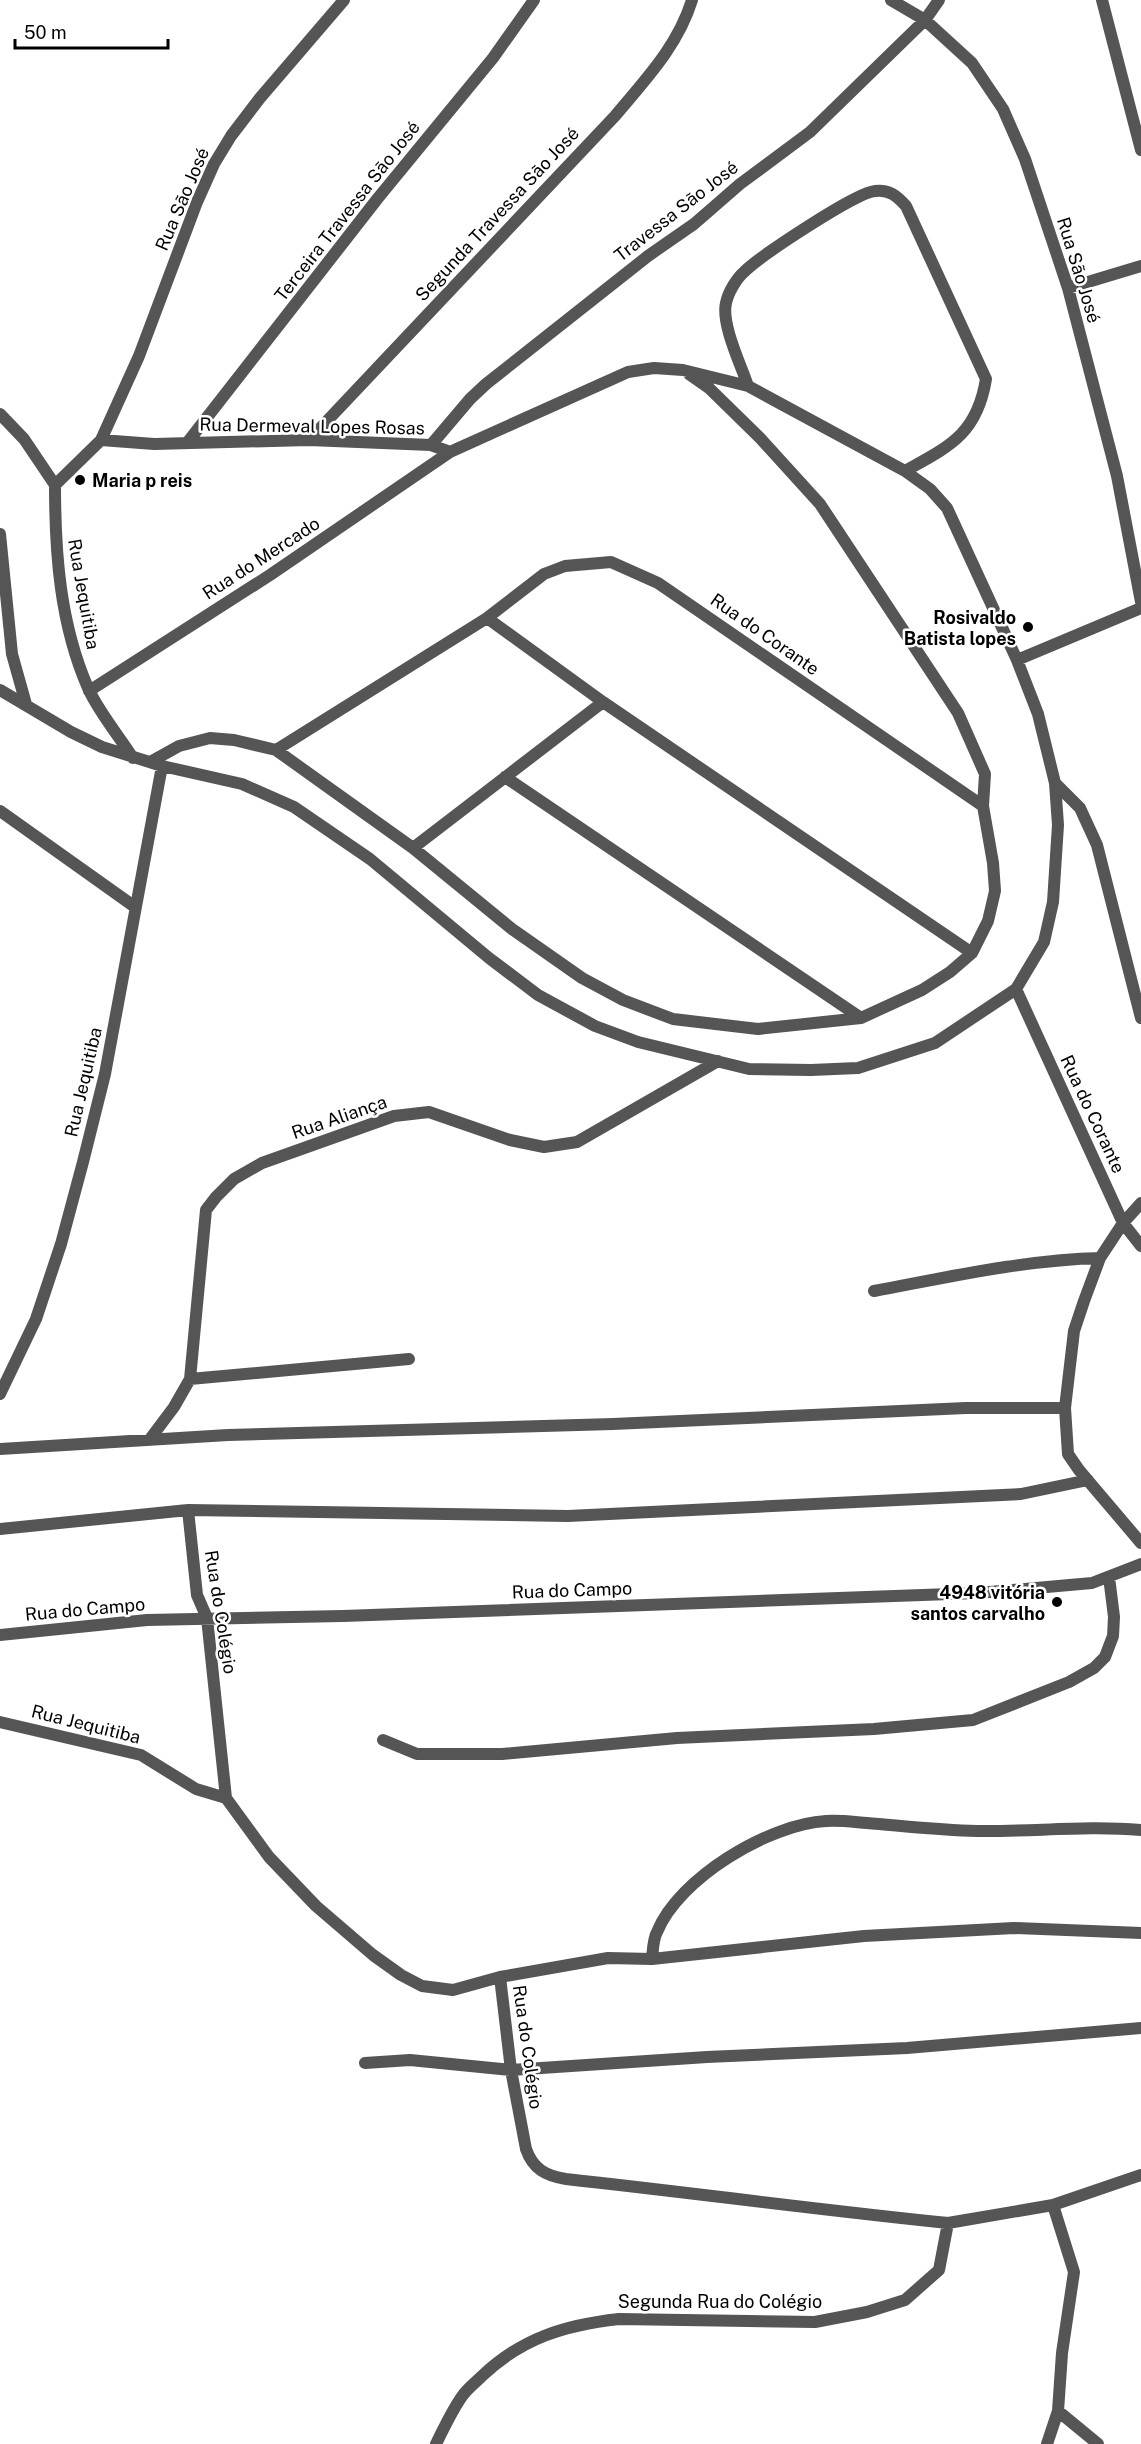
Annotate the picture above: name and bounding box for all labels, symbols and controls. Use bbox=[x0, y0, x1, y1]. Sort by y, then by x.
scale bar bbox=[15, 12, 168, 50]
text: 50 m bbox=[24, 22, 67, 43]
street label: Terceira Travessa São José bbox=[270, 117, 424, 305]
street label: Segunda Travessa São José bbox=[411, 123, 583, 305]
street label: Rua São José bbox=[151, 144, 213, 254]
street label: Travessa São José bbox=[610, 156, 742, 266]
street label: Rua São José bbox=[1053, 215, 1105, 325]
street label: Rua Dermeval Lopes Rosas bbox=[199, 414, 425, 438]
place label: Maria p reis bbox=[92, 470, 192, 491]
marker: Maria p reis bbox=[73, 473, 87, 487]
street label: Rua do Mercado bbox=[199, 512, 323, 604]
street label: Rua Jequitiba bbox=[64, 537, 104, 651]
street label: Rua do Corante bbox=[707, 589, 823, 679]
place label: Rosivaldo Batista lopes bbox=[904, 607, 1016, 649]
marker: Rosivaldo Batista lopes bbox=[1021, 620, 1035, 634]
street label: Rua Jequitiba bbox=[60, 1025, 106, 1139]
street label: Rua do Corante bbox=[1056, 1052, 1130, 1176]
street label: Rua Aliança bbox=[289, 1091, 389, 1143]
street label: Rua do Colégio bbox=[201, 1548, 241, 1676]
street label: Rua do Campo bbox=[511, 1577, 633, 1603]
place label: 4948 vitória santos carvalho bbox=[910, 1582, 1045, 1624]
street label: Rua do Campo bbox=[24, 1593, 146, 1625]
marker: 4948 vitória santos carvalho bbox=[1050, 1595, 1064, 1609]
street label: Rua Jequitiba bbox=[29, 1700, 143, 1748]
street label: Rua do Colégio bbox=[509, 1984, 547, 2110]
street label: Segunda Rua do Colégio bbox=[618, 2291, 822, 2312]

